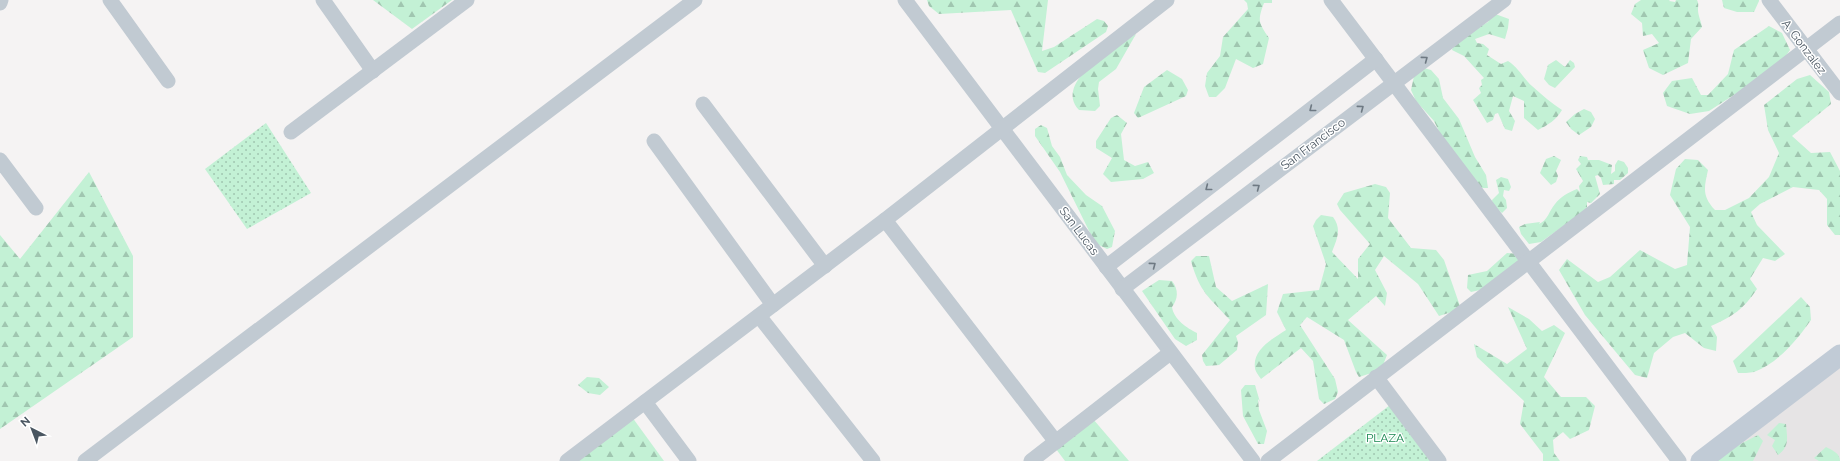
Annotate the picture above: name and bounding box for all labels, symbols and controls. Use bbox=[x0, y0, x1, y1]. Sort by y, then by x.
street label: A. Gonzalez bbox=[1779, 17, 1829, 77]
one-way arrow bbox=[1421, 57, 1428, 64]
one-way arrow bbox=[1309, 104, 1316, 111]
one-way arrow bbox=[1356, 106, 1363, 113]
street label: San Francisco bbox=[1278, 115, 1348, 173]
one-way arrow bbox=[1206, 183, 1213, 190]
one-way arrow bbox=[1253, 184, 1260, 191]
street label: San Lucas bbox=[1056, 204, 1102, 258]
one-way arrow bbox=[1149, 263, 1156, 270]
north arrow bbox=[12, 409, 52, 449]
text: N bbox=[18, 414, 33, 430]
park label: PLAZA bbox=[1366, 431, 1404, 445]

